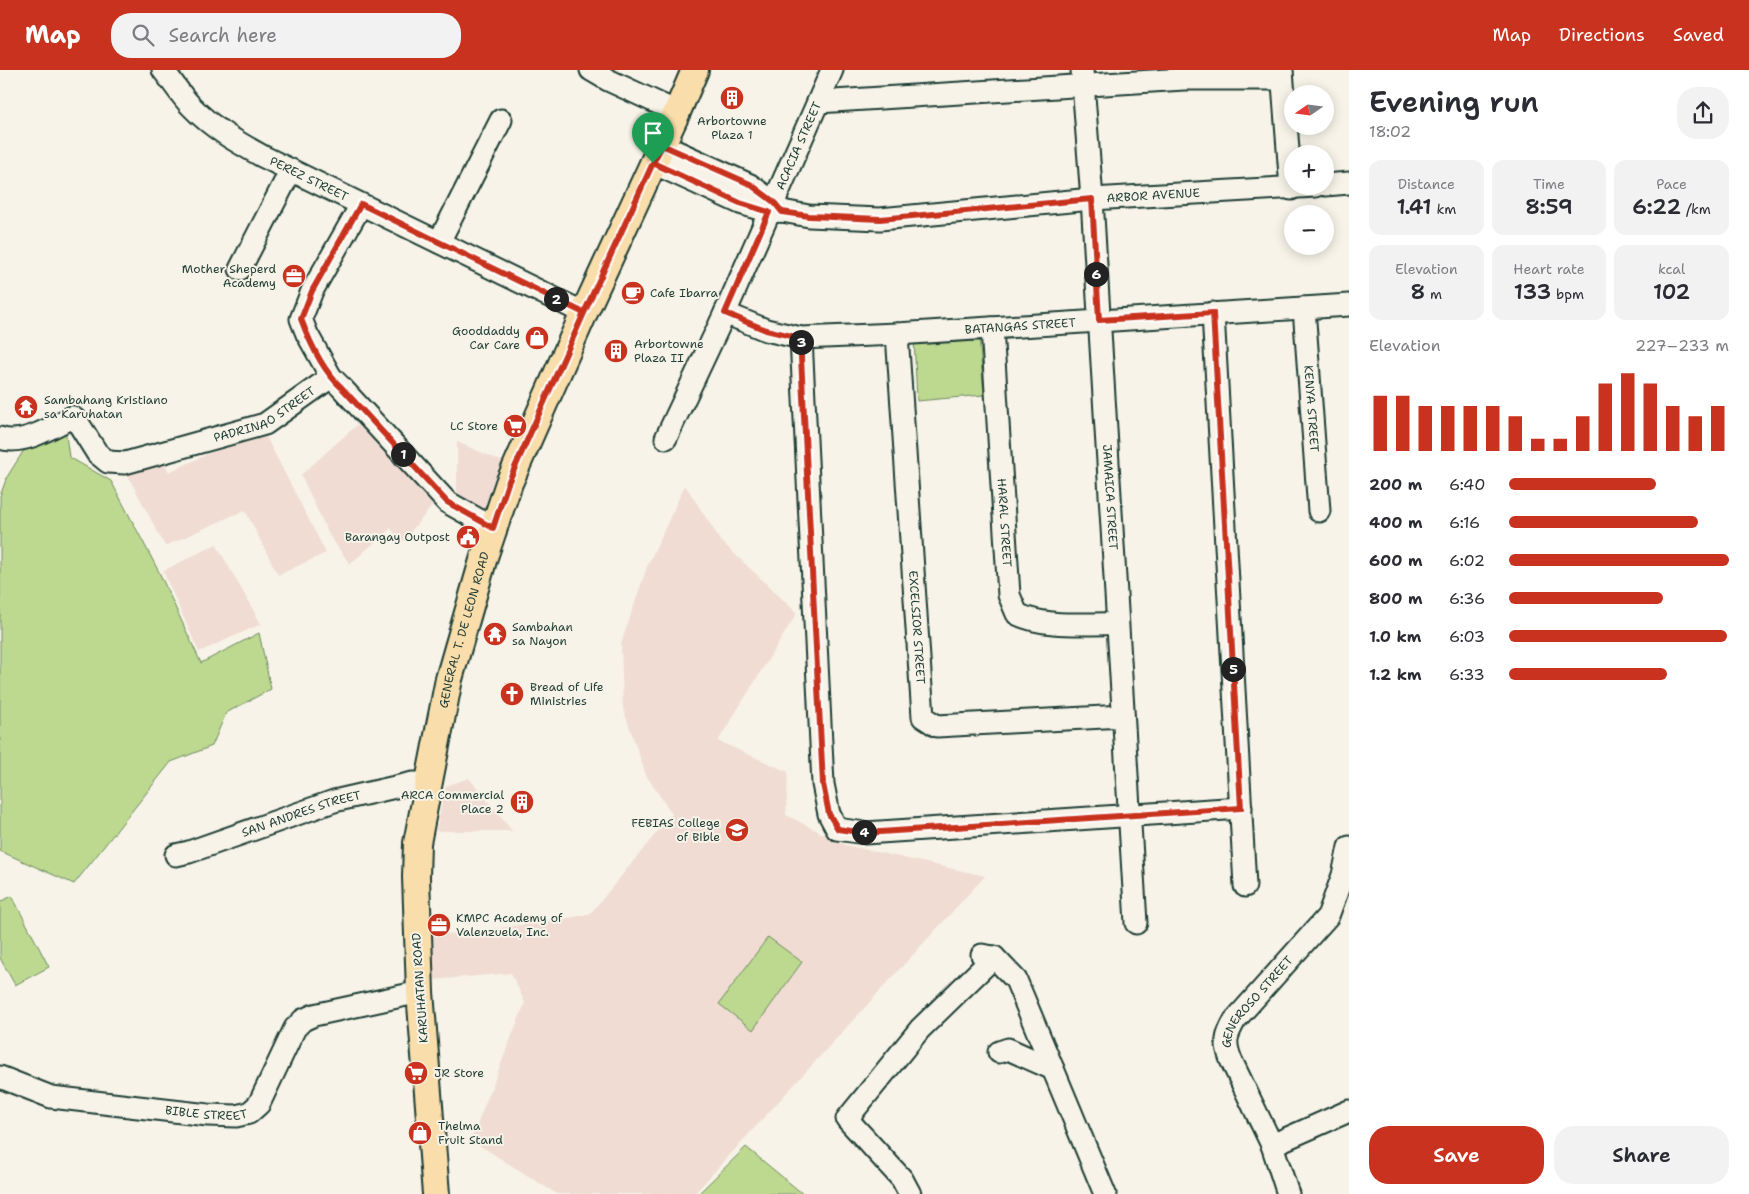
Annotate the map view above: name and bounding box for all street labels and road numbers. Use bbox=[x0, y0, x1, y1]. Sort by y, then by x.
street label: ACACIA STREET bbox=[772, 98, 825, 192]
street label: PEREZ STREET bbox=[267, 153, 351, 205]
street label: ARBOR AVENUE bbox=[1106, 185, 1200, 206]
street label: BATANGAS STREET bbox=[964, 315, 1077, 338]
street label: KENYA STREET bbox=[1300, 365, 1323, 453]
street label: PADRINAO STREET bbox=[212, 383, 319, 446]
street label: JAMAICA STREET bbox=[1099, 444, 1121, 551]
street label: HARAL STREET bbox=[994, 478, 1015, 568]
street label: GENERAL T. DE LEON ROAD bbox=[435, 550, 493, 710]
street label: EXCELSIOR STREET bbox=[905, 570, 929, 685]
street label: SAN ANDRES STREET bbox=[239, 787, 363, 841]
street label: KARUHATAN ROAD bbox=[408, 932, 432, 1044]
street label: GENEROSO STREET bbox=[1219, 952, 1297, 1048]
street label: BIBLE STREET bbox=[164, 1102, 250, 1125]

